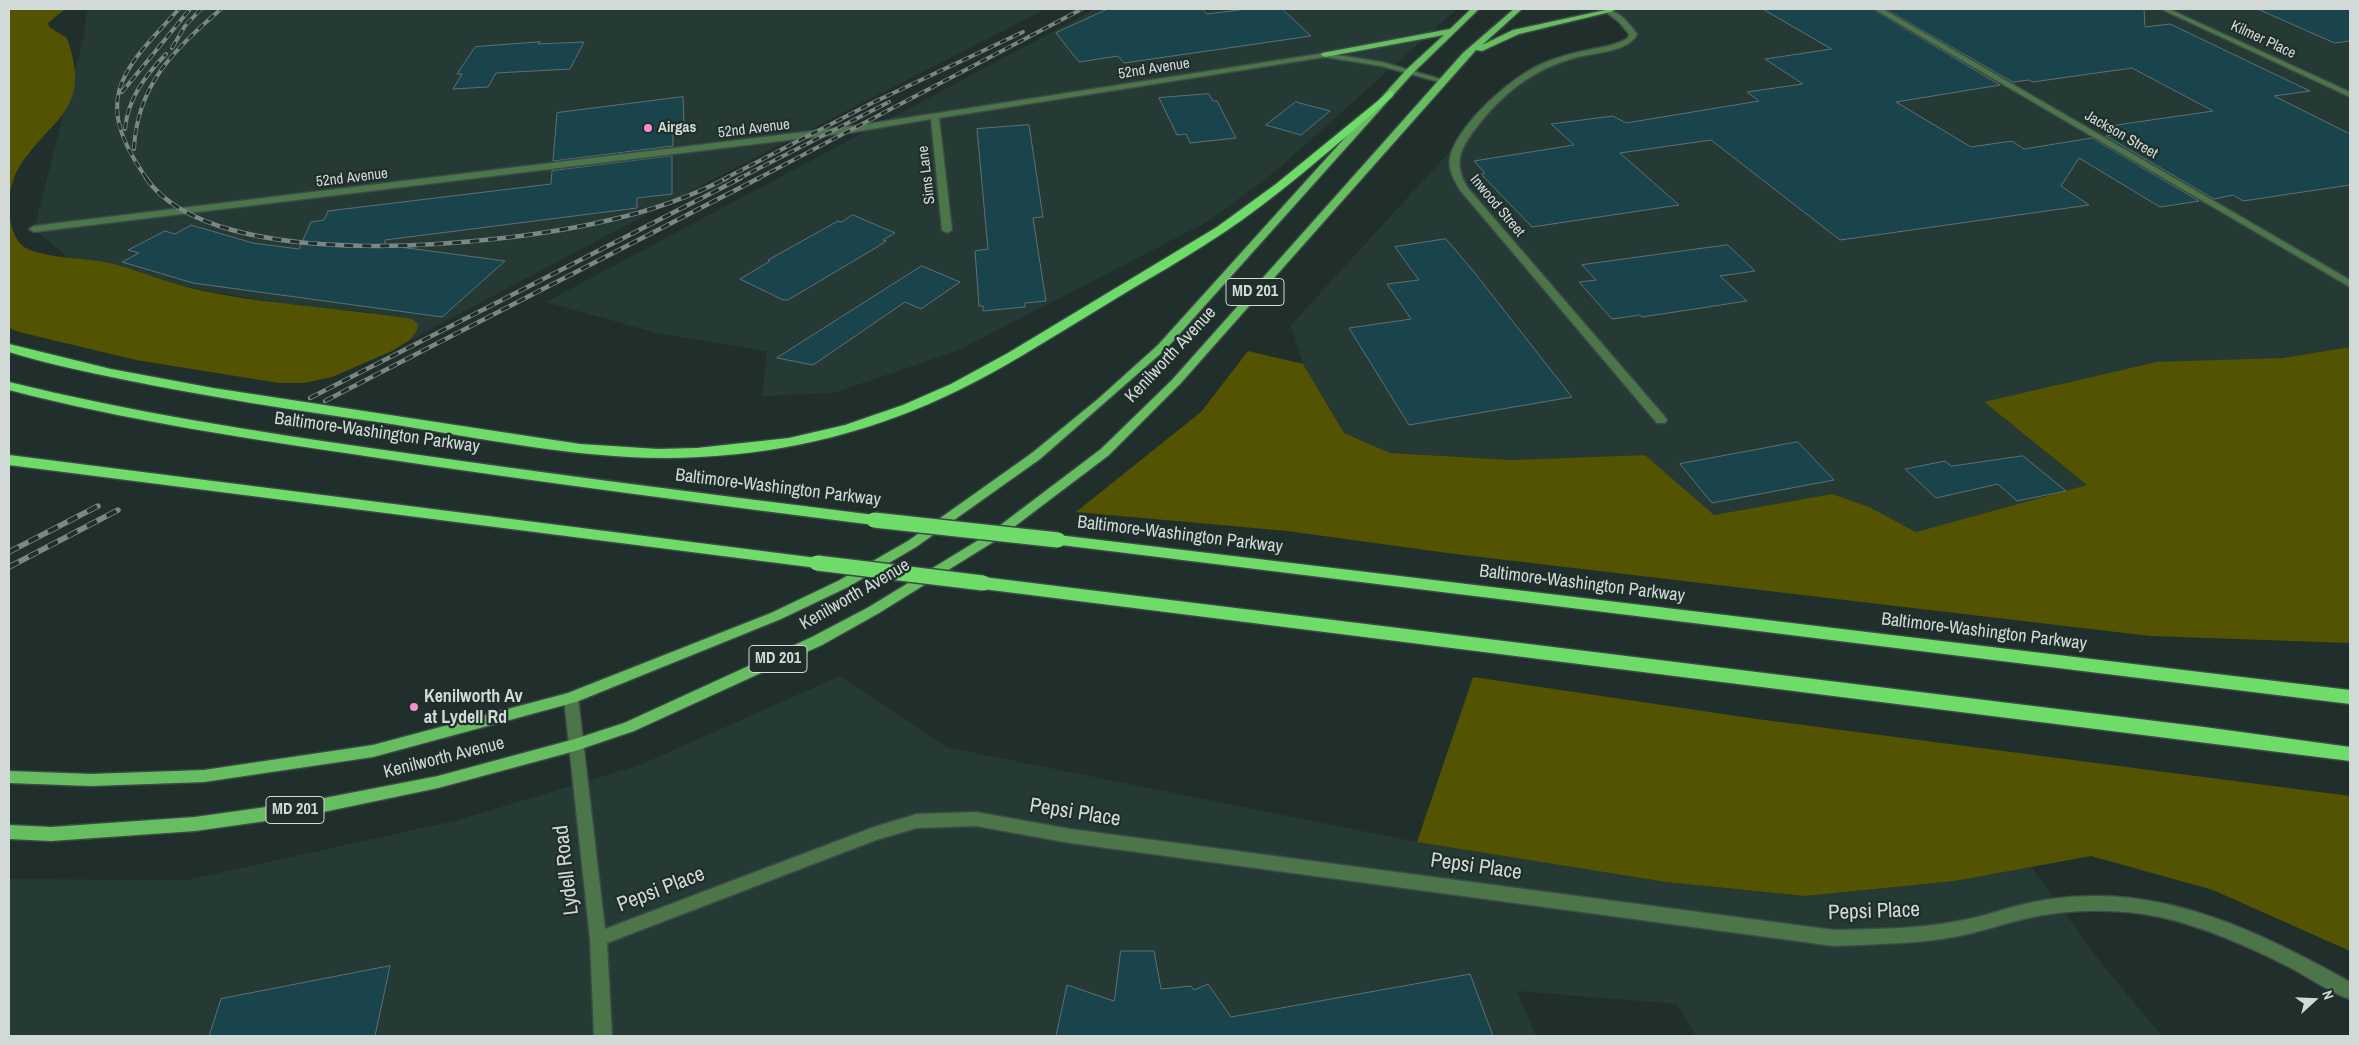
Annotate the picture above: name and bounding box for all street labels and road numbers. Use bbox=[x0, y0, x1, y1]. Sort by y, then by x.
street label: Kilmer Place bbox=[2228, 17, 2298, 63]
street label: 52nd Avenue bbox=[1117, 54, 1191, 84]
street label: Jackson Street bbox=[2081, 107, 2161, 163]
street label: 52nd Avenue bbox=[717, 116, 791, 142]
street label: Sims Lane bbox=[914, 145, 940, 205]
street label: 52nd Avenue bbox=[315, 165, 389, 191]
street label: Inwood Street bbox=[1466, 171, 1528, 241]
road number: MD 201 bbox=[1226, 278, 1284, 306]
street label: Kenilworth Avenue bbox=[1121, 302, 1221, 408]
street label: Baltimore-Washington Parkway bbox=[273, 408, 481, 458]
street label: Baltimore-Washington Parkway bbox=[674, 465, 882, 511]
street label: Baltimore-Washington Parkway bbox=[1076, 512, 1284, 558]
street label: Kenilworth Avenue bbox=[796, 555, 914, 635]
street label: Baltimore-Washington Parkway bbox=[1478, 561, 1686, 607]
street label: Baltimore-Washington Parkway bbox=[1880, 609, 2088, 655]
road number: MD 201 bbox=[749, 646, 807, 672]
street label: Kenilworth Avenue bbox=[381, 733, 507, 783]
street label: Pepsi Place bbox=[1028, 793, 1122, 833]
road number: MD 201 bbox=[266, 796, 324, 824]
street label: Lydell Road bbox=[549, 824, 585, 916]
street label: Pepsi Place bbox=[1429, 848, 1523, 886]
street label: Pepsi Place bbox=[614, 862, 708, 918]
street label: Pepsi Place bbox=[1828, 898, 1920, 926]

